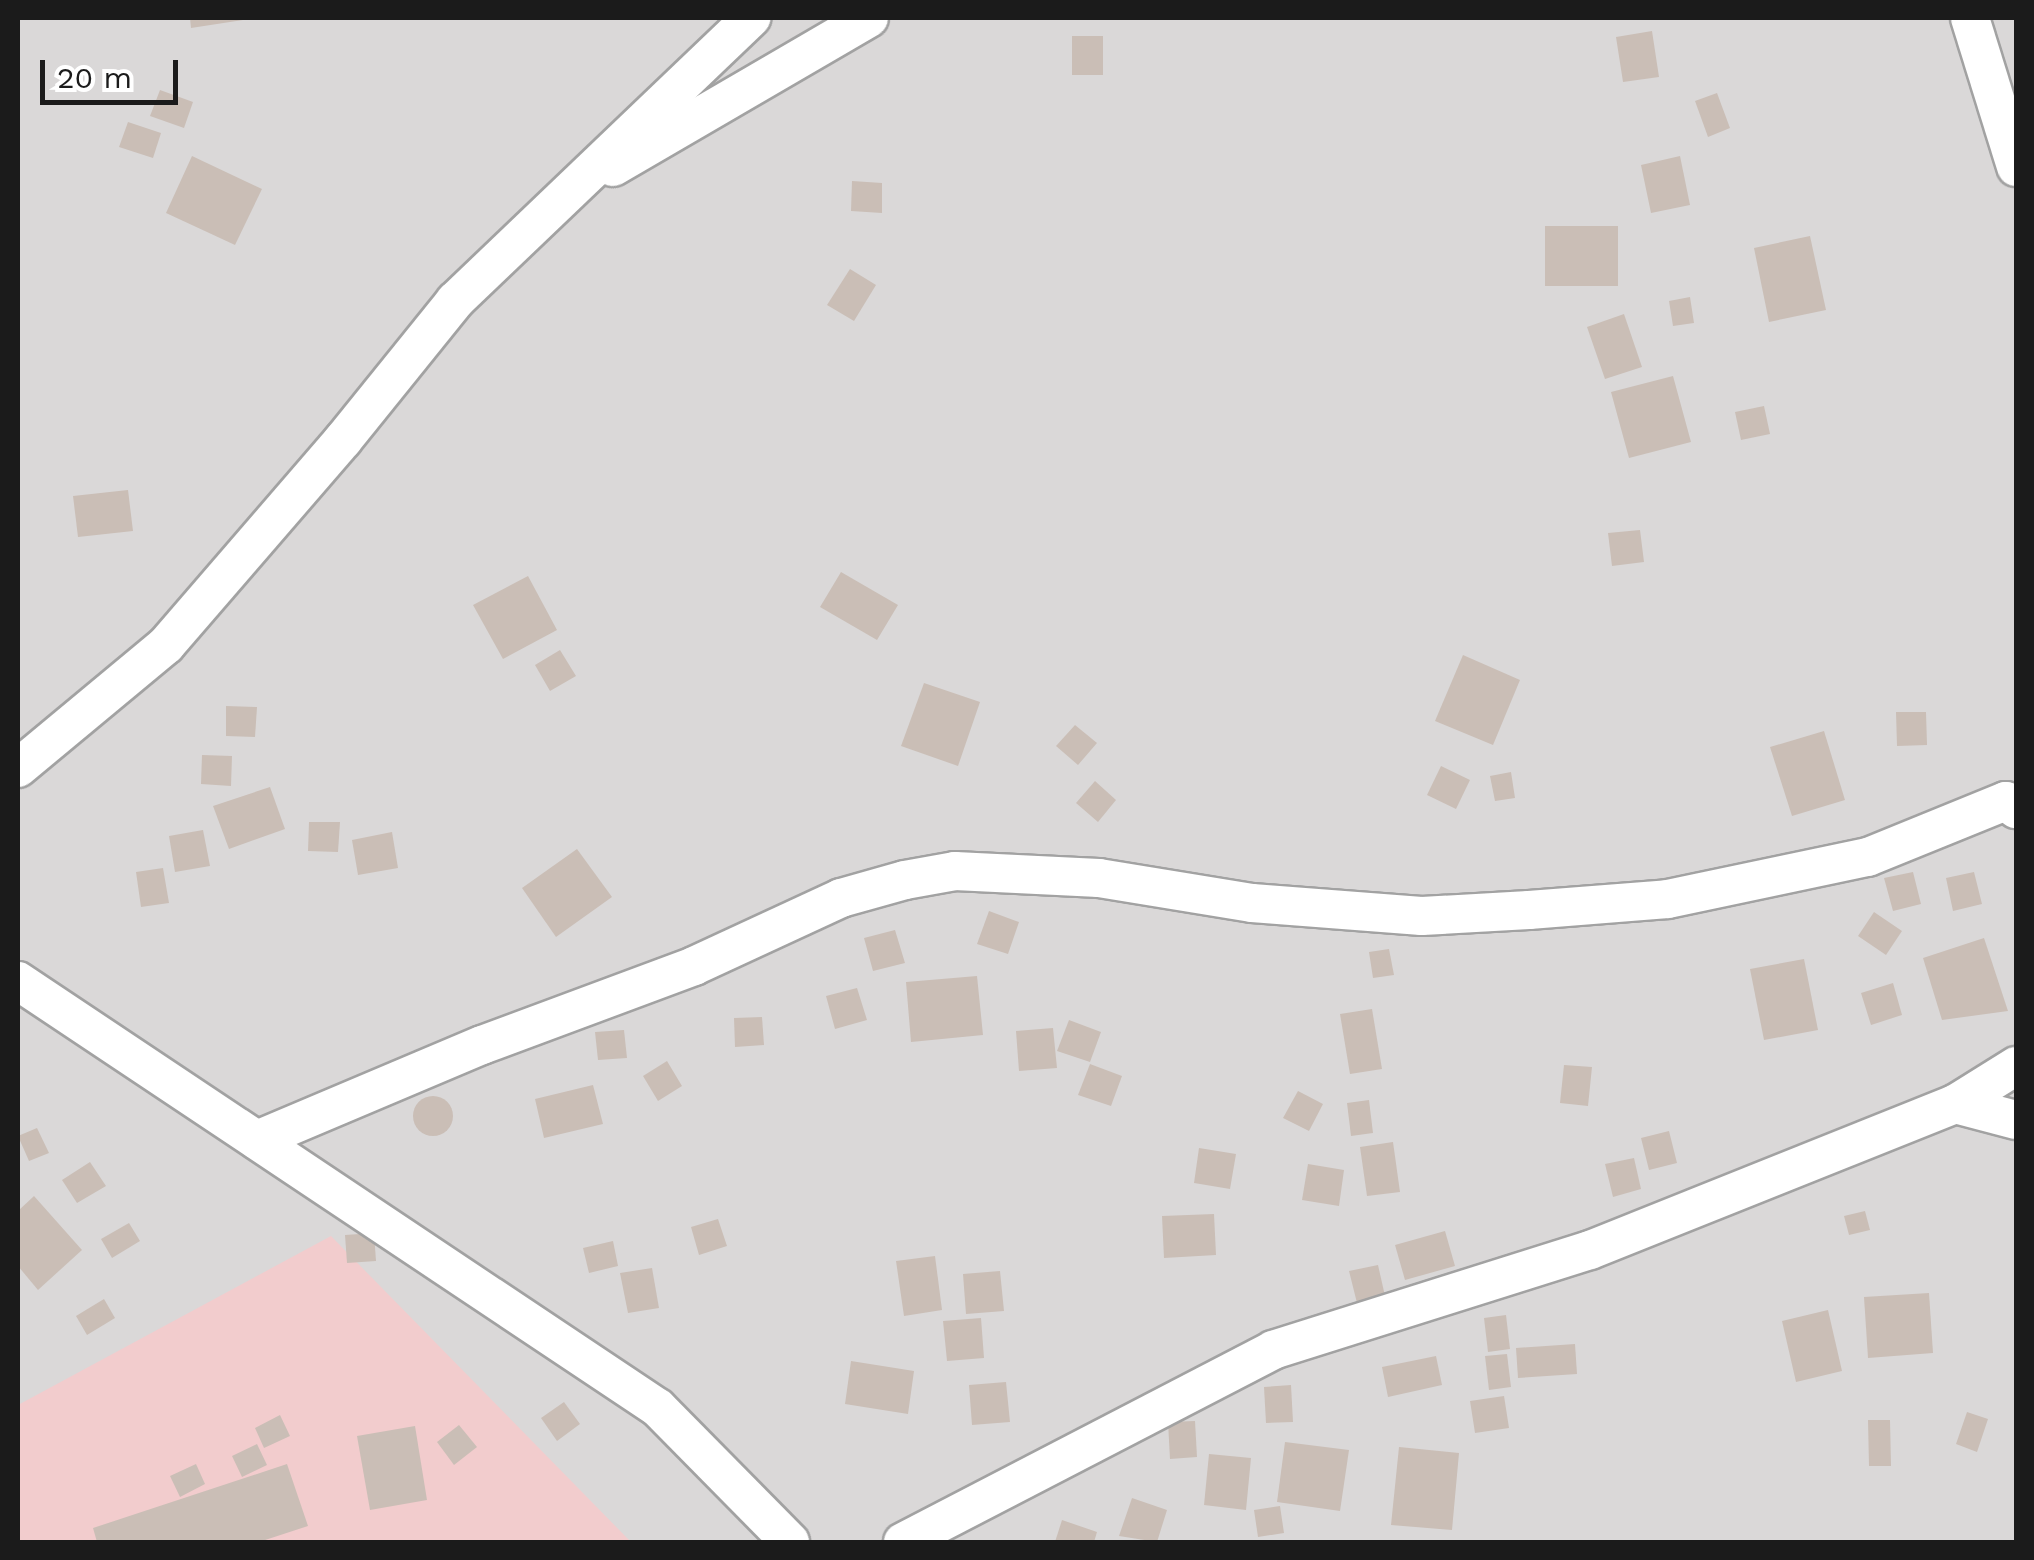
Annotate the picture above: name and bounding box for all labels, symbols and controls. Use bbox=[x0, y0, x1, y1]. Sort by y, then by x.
scale bar bbox=[45, 40, 182, 102]
text: 20 m bbox=[57, 60, 132, 95]

